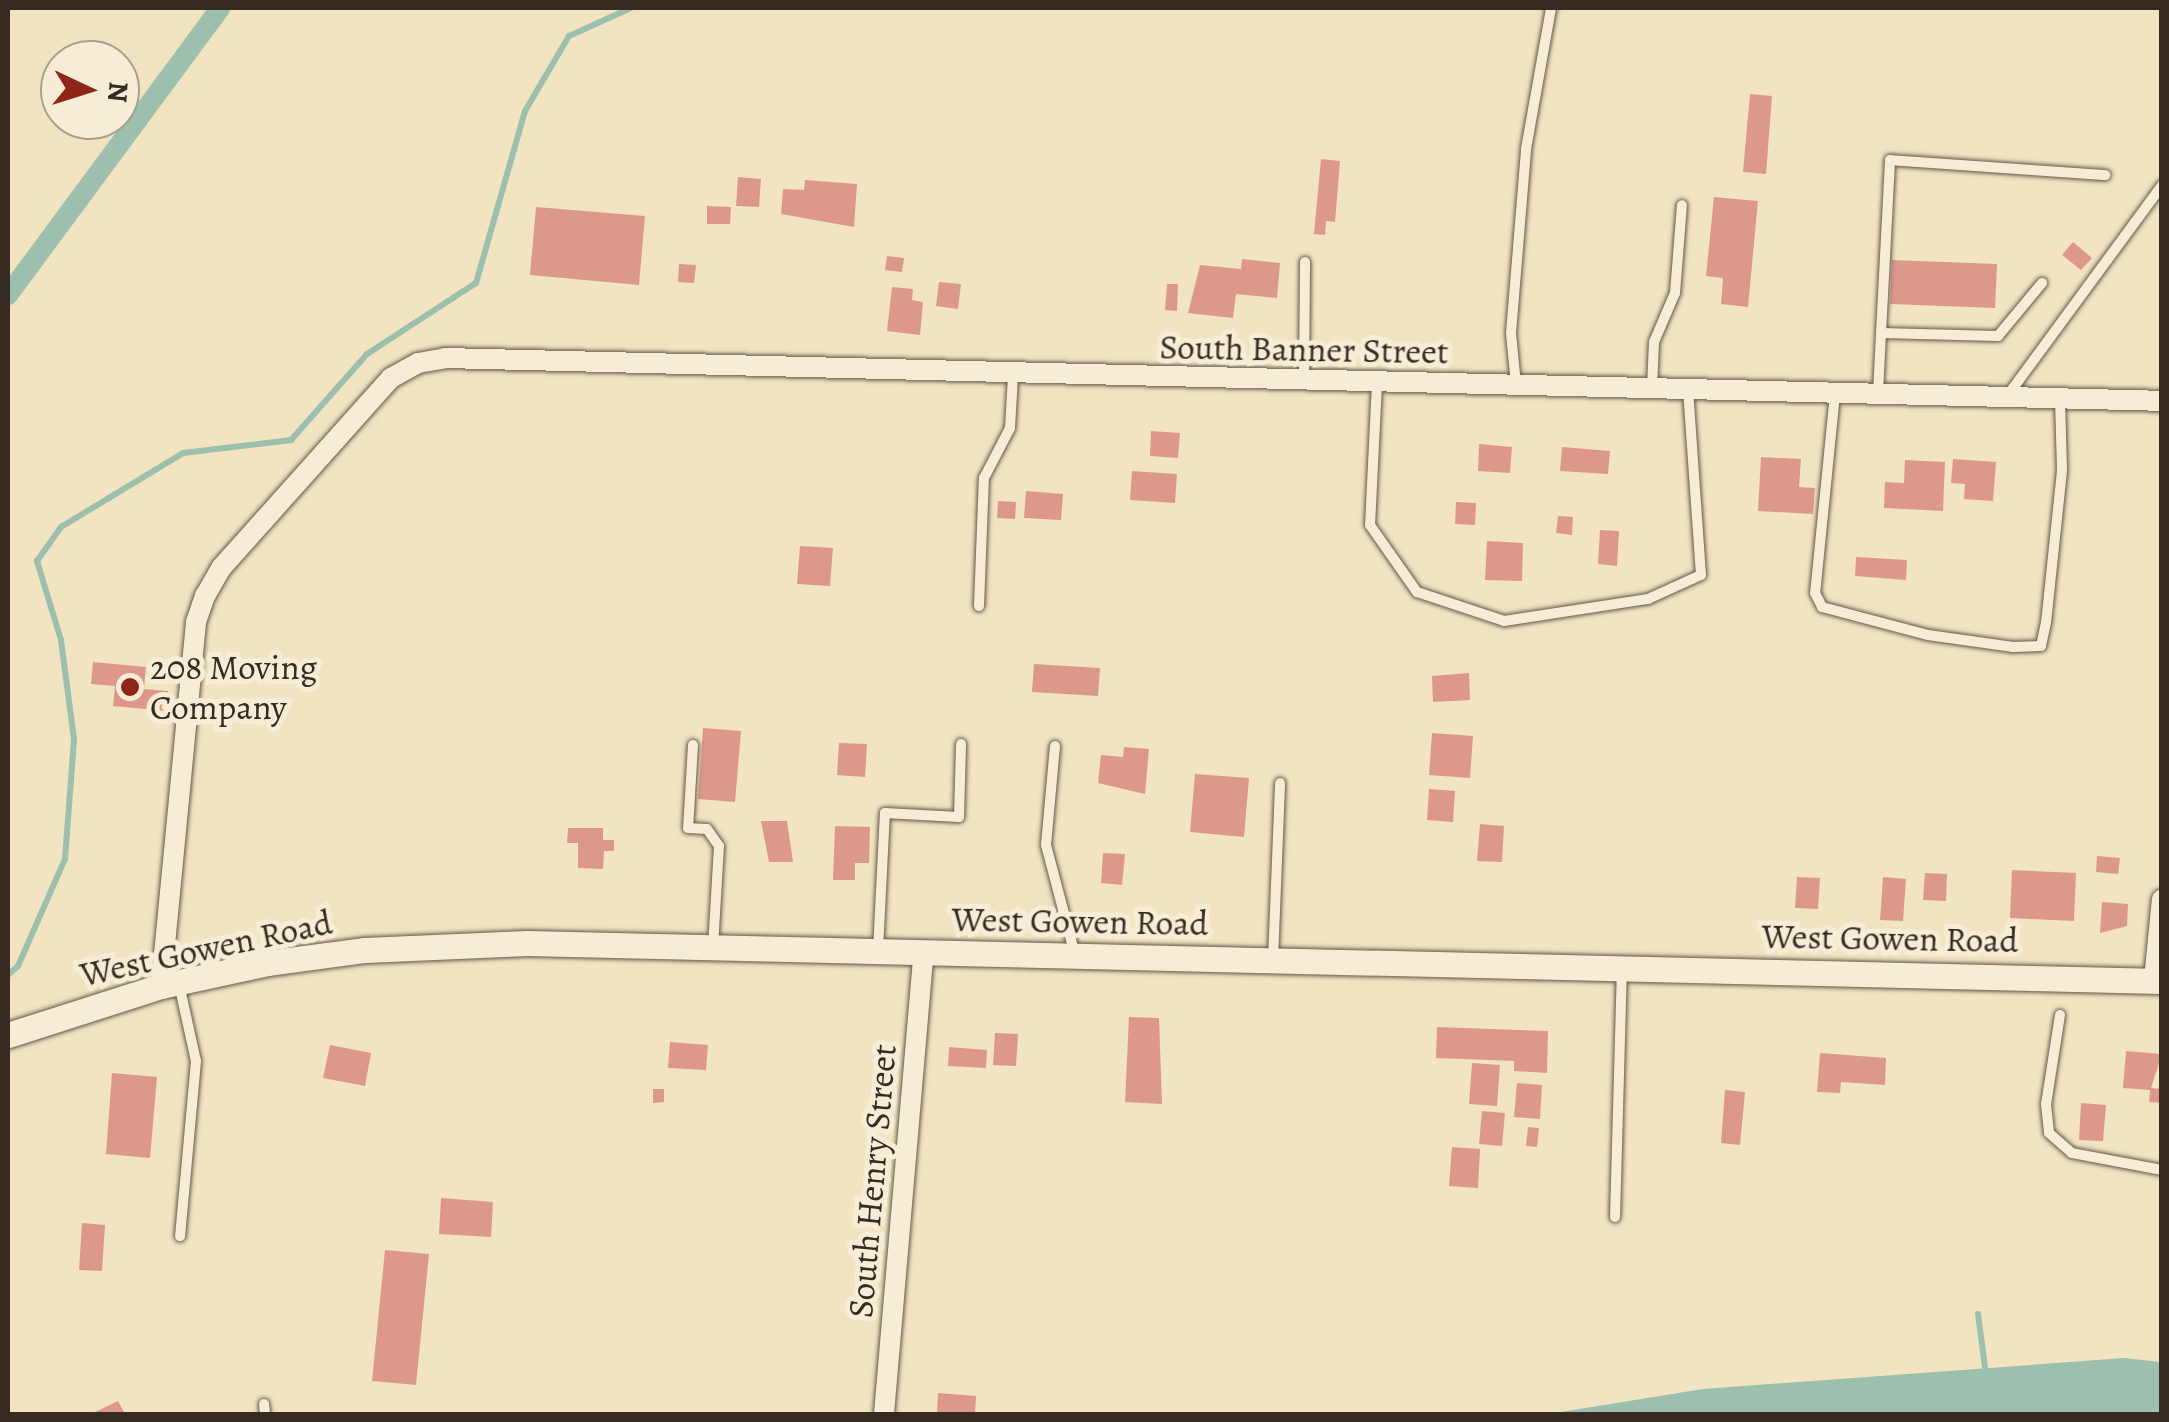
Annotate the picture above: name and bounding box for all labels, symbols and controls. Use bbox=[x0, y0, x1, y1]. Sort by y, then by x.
north arrow bbox=[40, 40, 140, 140]
text: N bbox=[98, 80, 138, 103]
street label: South Banner Street bbox=[1159, 325, 1449, 373]
place label: 208 Moving Company bbox=[150, 646, 317, 728]
marker: 208 Moving Company bbox=[119, 676, 141, 698]
street label: West Gowen Road bbox=[951, 898, 1209, 944]
street label: West Gowen Road bbox=[76, 901, 336, 995]
street label: West Gowen Road bbox=[1761, 915, 2019, 961]
street label: South Henry Street bbox=[839, 1042, 905, 1320]

